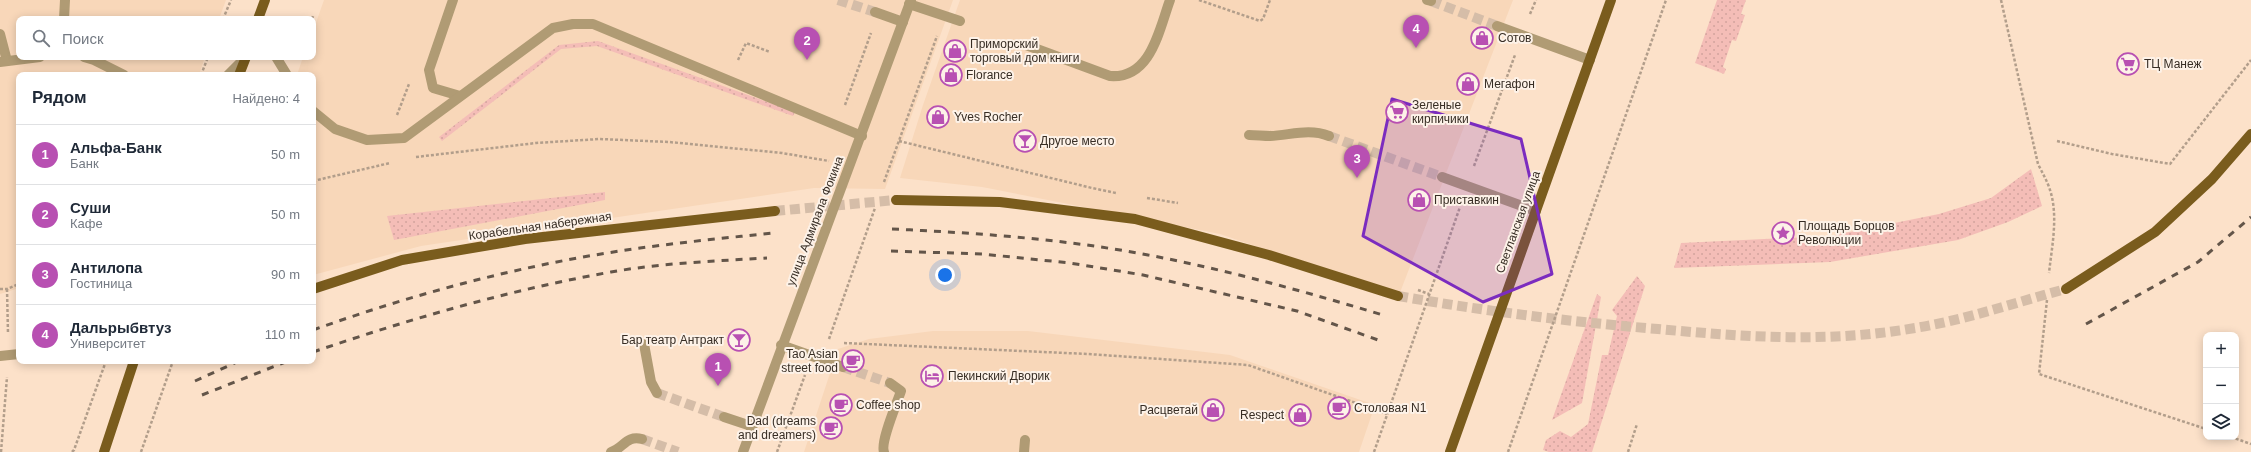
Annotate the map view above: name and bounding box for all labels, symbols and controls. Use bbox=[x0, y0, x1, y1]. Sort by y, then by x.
pin: 4 bbox=[1403, 15, 1429, 48]
search box bbox=[16, 16, 316, 60]
shop icon: Сотов bbox=[1469, 25, 1495, 51]
icon: search bbox=[30, 27, 52, 49]
pin: 2 bbox=[794, 27, 820, 60]
text: Поиск bbox=[62, 30, 104, 47]
place label: Сотов bbox=[1498, 31, 1532, 45]
place label: Приморский торговый дом книги bbox=[970, 37, 1079, 65]
shop icon: Приморский торговый дом книги bbox=[942, 38, 968, 64]
supermarket icon: ТЦ Манеж bbox=[2115, 51, 2141, 77]
place label: ТЦ Манеж bbox=[2144, 57, 2202, 71]
shop icon: Florance bbox=[938, 62, 964, 88]
place label: Florance bbox=[966, 68, 1013, 82]
shop icon: Мегафон bbox=[1455, 71, 1481, 97]
place label: Мегафон bbox=[1484, 77, 1535, 91]
text: Рядом bbox=[32, 88, 87, 107]
text: Найдено: 4 bbox=[232, 91, 300, 106]
place label: Зеленые кирпичики bbox=[1412, 98, 1469, 126]
supermarket icon: Зеленые кирпичики bbox=[1384, 99, 1410, 125]
shop icon: Yves Rocher bbox=[925, 104, 951, 130]
place label: Yves Rocher bbox=[954, 110, 1022, 124]
bar icon: Другое место bbox=[1012, 128, 1038, 154]
place label: Другое место bbox=[1040, 134, 1115, 148]
text: Альфа-Банк bbox=[70, 139, 162, 156]
pin: 3 bbox=[1344, 145, 1370, 178]
text: 1 bbox=[41, 147, 49, 162]
text: 50 m bbox=[271, 147, 300, 162]
street label: улица Адмирала Фокина bbox=[784, 154, 846, 288]
text: Банк bbox=[70, 156, 99, 171]
street label: Светланская улица bbox=[1493, 169, 1543, 275]
shop icon: Приставкин bbox=[1406, 187, 1432, 213]
place label: Приставкин bbox=[1434, 193, 1499, 207]
text: Суши bbox=[70, 199, 111, 216]
text: 2 bbox=[41, 207, 49, 222]
text: 50 m bbox=[271, 207, 300, 222]
street label: Корабельная набережная bbox=[468, 209, 612, 243]
text: Кафе bbox=[70, 216, 103, 231]
place label: Площадь Борцов Революции bbox=[1798, 219, 1895, 247]
place icon: Площадь Борцов Революции bbox=[1770, 220, 1796, 246]
text: Антилопа bbox=[70, 259, 142, 276]
your location bbox=[935, 265, 955, 285]
text: 3 bbox=[41, 267, 49, 282]
text: 90 m bbox=[271, 267, 300, 282]
text: Гостиница bbox=[70, 276, 132, 291]
text: Дальрыбвтуз bbox=[70, 319, 171, 336]
text: 4 bbox=[41, 327, 49, 342]
text: 110 m bbox=[265, 327, 300, 342]
bar icon: Бар театр Антракт bbox=[726, 327, 752, 353]
map controls bbox=[2203, 332, 2239, 440]
button: + bbox=[2203, 332, 2239, 368]
place label: Бар театр Антракт bbox=[621, 333, 724, 347]
text: Университет bbox=[70, 336, 146, 351]
place label: Tao Asian street food bbox=[781, 347, 838, 375]
cafe icon: Tao Asian street food bbox=[840, 348, 866, 374]
pin: 1 bbox=[705, 353, 731, 386]
hotel icon: Пекинский Дворик bbox=[919, 363, 945, 389]
button: − bbox=[2203, 368, 2239, 404]
place label: Пекинский Дворик bbox=[948, 369, 1050, 383]
cafe icon: Coffee shop bbox=[828, 392, 854, 418]
cafe icon: Столовая N1 bbox=[1326, 395, 1352, 421]
shop icon: Расцветай bbox=[1200, 397, 1226, 423]
place label: Coffee shop bbox=[856, 398, 921, 412]
place label: Столовая N1 bbox=[1354, 401, 1427, 415]
shop icon: Respect bbox=[1287, 402, 1313, 428]
place label: Расцветай bbox=[1140, 403, 1198, 417]
button: layers bbox=[2203, 404, 2239, 440]
place label: Respect bbox=[1240, 408, 1285, 422]
place label: Dad (dreams and dreamers) bbox=[738, 414, 816, 442]
cafe icon: Dad (dreams and dreamers) bbox=[818, 415, 844, 441]

